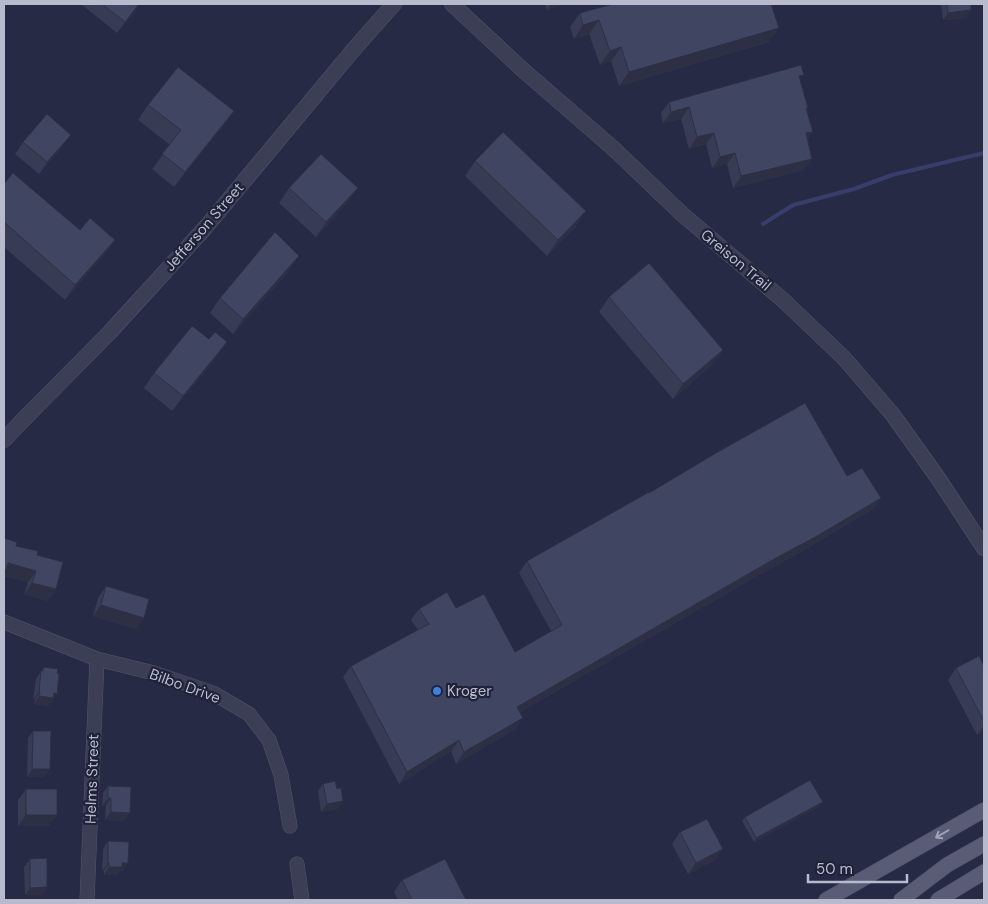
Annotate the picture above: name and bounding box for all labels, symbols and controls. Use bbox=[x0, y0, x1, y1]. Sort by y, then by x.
street label: Jefferson Street bbox=[160, 178, 248, 276]
street label: Greison Trail bbox=[697, 225, 775, 295]
street label: Bilbo Drive bbox=[147, 664, 223, 708]
place label: Kroger bbox=[447, 681, 492, 701]
marker: Kroger bbox=[431, 685, 443, 697]
street label: Helms Street bbox=[80, 734, 104, 824]
one-way arrow bbox=[934, 829, 949, 839]
scale bar bbox=[808, 852, 907, 884]
text: 50 m bbox=[816, 859, 853, 879]

